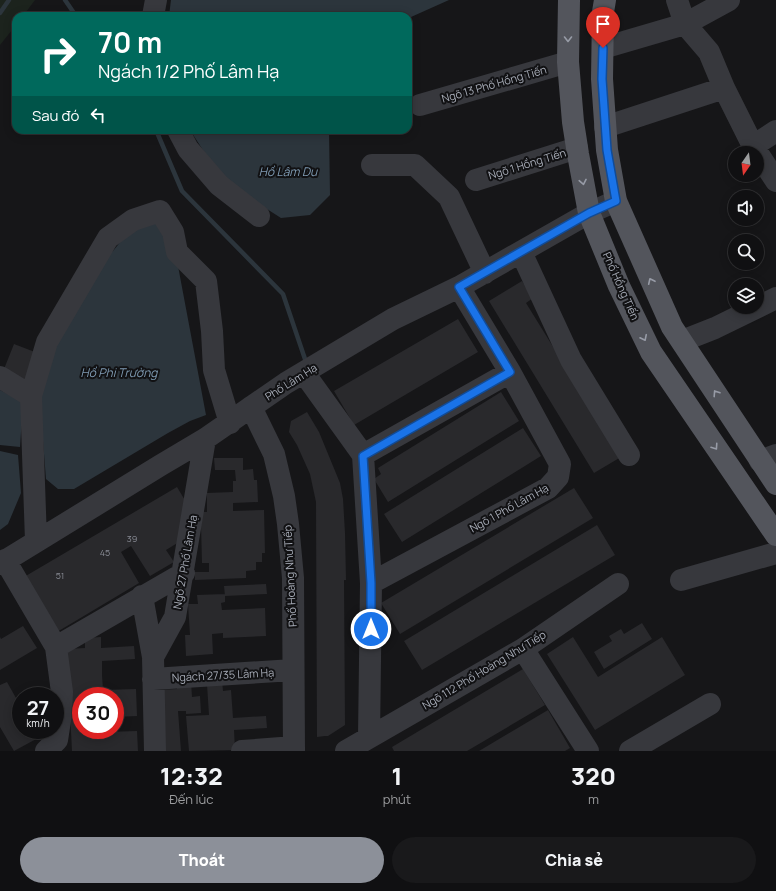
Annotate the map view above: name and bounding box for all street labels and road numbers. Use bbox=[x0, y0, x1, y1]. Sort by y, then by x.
street label: Ngõ 13 Phố Hồng Tiến bbox=[440, 61, 548, 106]
street label: Ngõ 1 Hồng Tiến bbox=[486, 145, 568, 182]
street label: Phố Hồng Tiến bbox=[600, 249, 643, 322]
street label: Phố Lâm Hạ bbox=[262, 360, 320, 404]
street label: Ngõ 1 Phố Lâm Hạ bbox=[467, 480, 551, 535]
street label: Ngõ 27 Phố Lâm Hạ bbox=[169, 514, 200, 610]
street label: Phố Hoàng Như Tiếp bbox=[279, 524, 300, 627]
street label: Ngõ 112 Phố Hoàng Như Tiếp bbox=[419, 626, 549, 713]
street label: Ngách 27/35 Lâm Hạ bbox=[171, 664, 275, 685]

